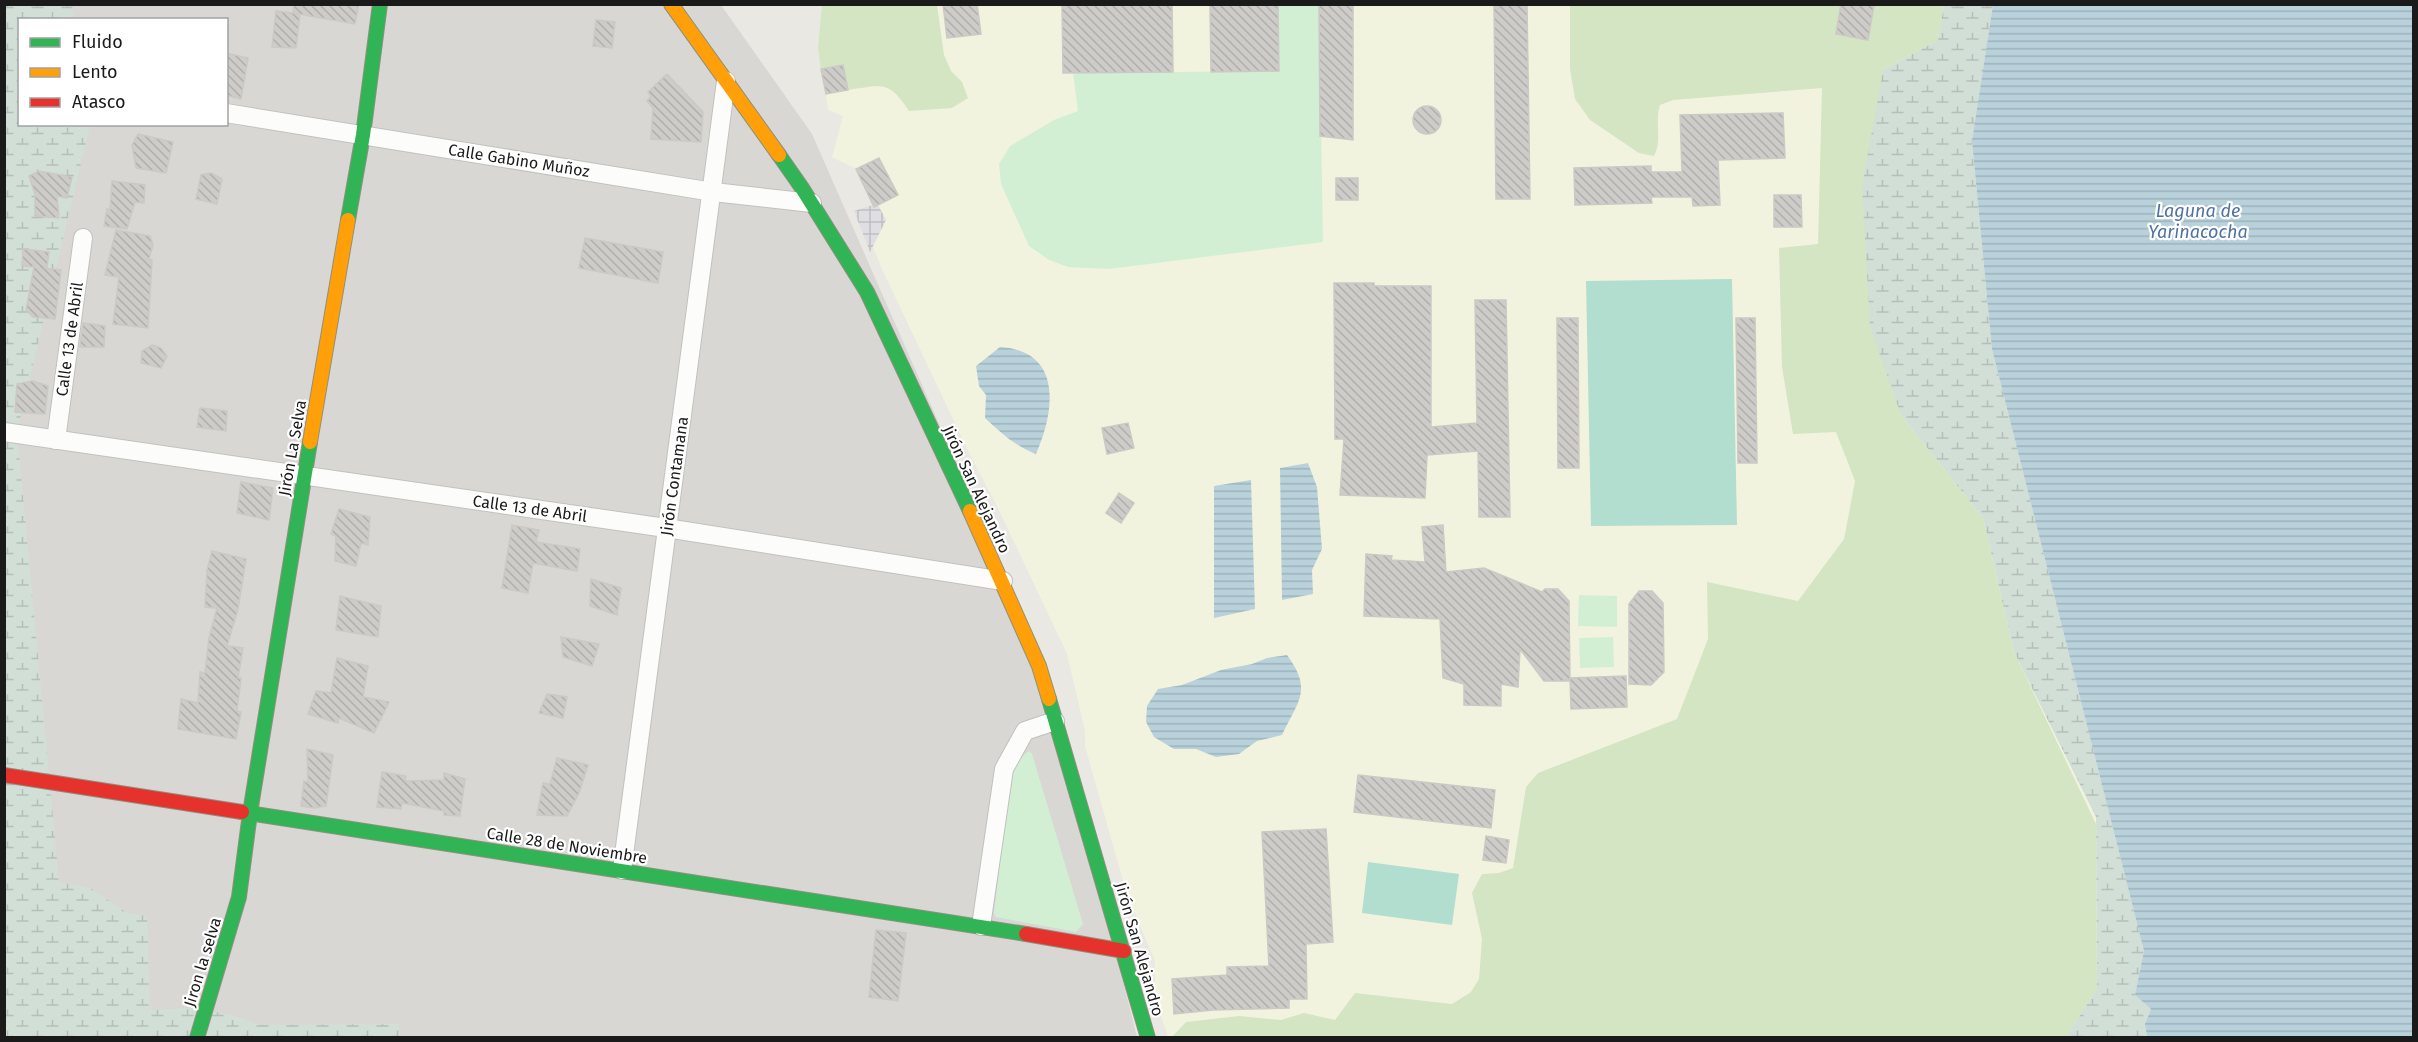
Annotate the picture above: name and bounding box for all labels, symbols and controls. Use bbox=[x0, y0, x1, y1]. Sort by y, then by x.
legend bbox=[18, 18, 228, 126]
text: Fluido bbox=[72, 31, 123, 53]
text: Lento bbox=[72, 61, 118, 83]
text: Atasco bbox=[72, 91, 125, 113]
street label: Calle Gabino Muñoz bbox=[447, 140, 591, 181]
water label: Laguna de Yarinacocha bbox=[2148, 200, 2248, 243]
street label: Calle 13 de Abril bbox=[52, 280, 87, 398]
street label: Jirón La Selva bbox=[275, 399, 310, 498]
street label: Jirón Contamana bbox=[657, 415, 692, 537]
street label: Jirón San Alejandro bbox=[939, 422, 1014, 556]
street label: Calle 13 de Abril bbox=[471, 491, 589, 526]
street label: Calle 28 de Noviembre bbox=[485, 823, 648, 868]
street label: Jirón San Alejandro bbox=[1111, 880, 1168, 1018]
street label: Jiron la selva bbox=[180, 915, 225, 1009]

